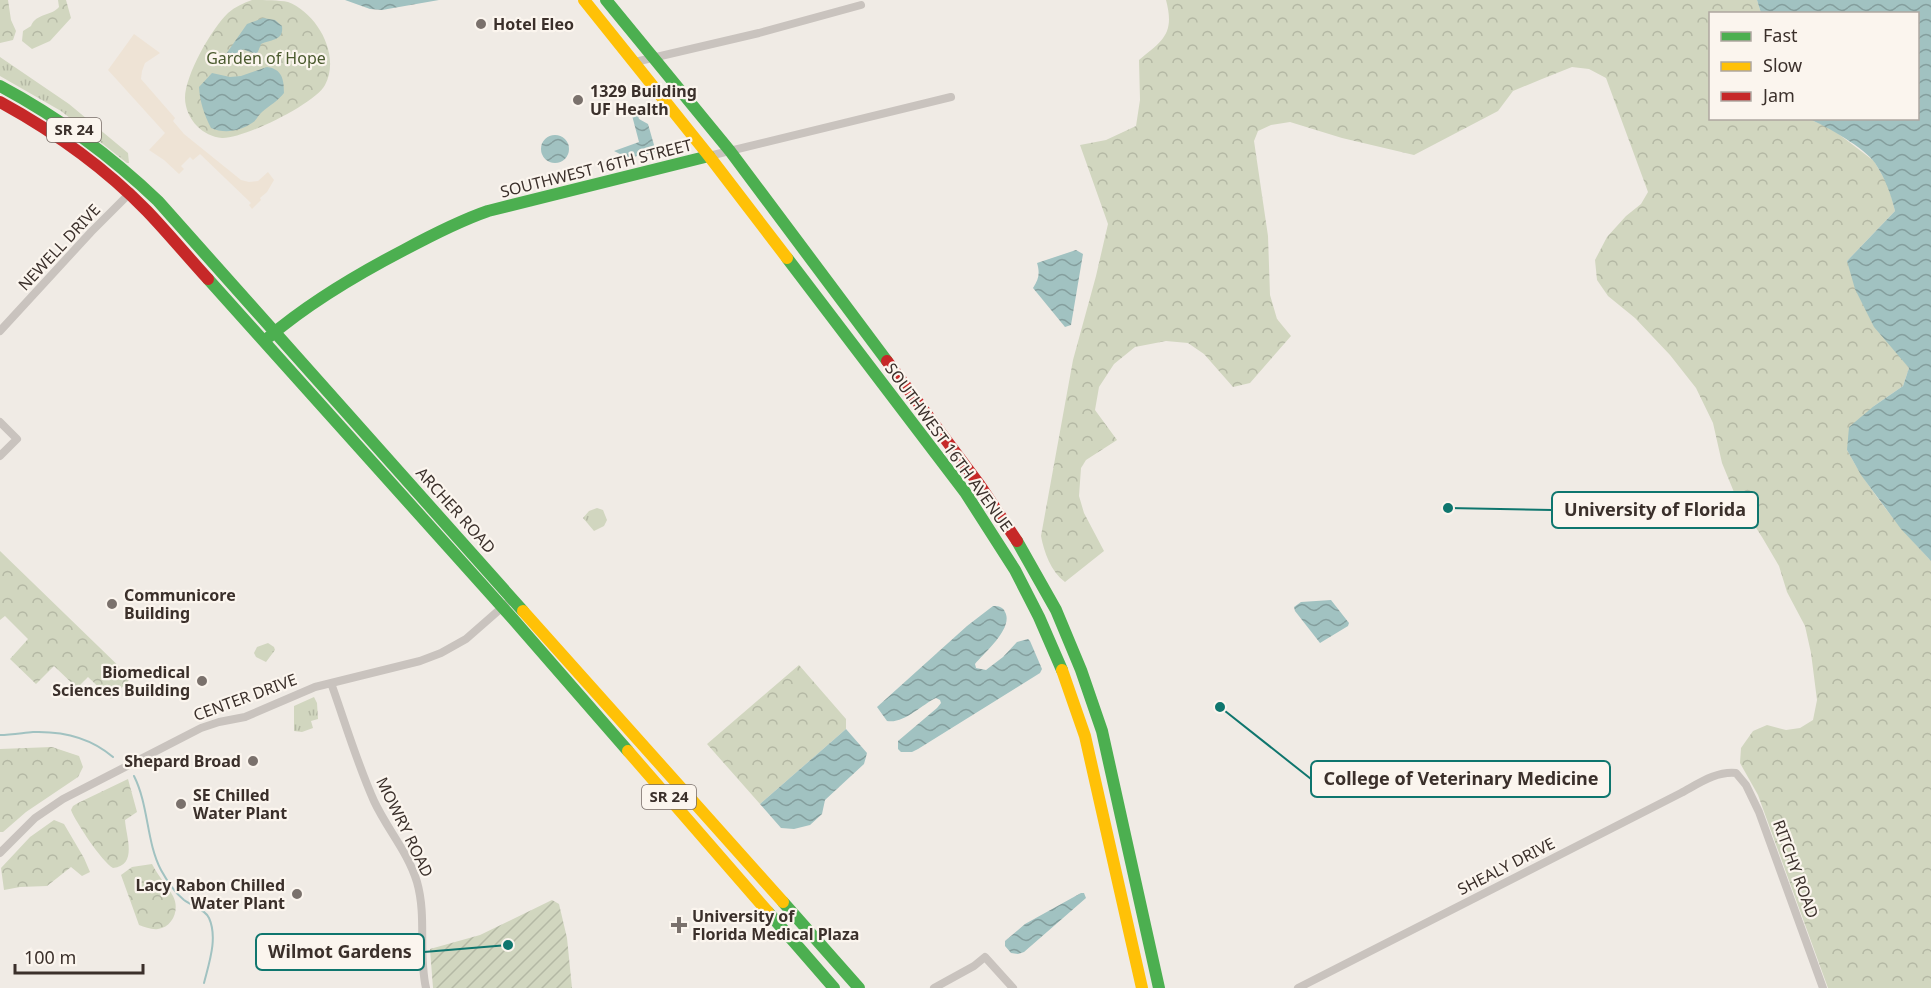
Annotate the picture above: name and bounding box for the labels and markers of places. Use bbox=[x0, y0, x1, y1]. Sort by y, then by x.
place label: Hotel Eleo bbox=[493, 13, 574, 35]
marker: Hotel Eleo bbox=[474, 17, 488, 31]
place label: 1329 Building UF Health bbox=[590, 80, 697, 120]
marker: 1329 Building UF Health bbox=[571, 93, 585, 107]
callout: University of Florida bbox=[1552, 492, 1758, 528]
place label: Communicore Building bbox=[124, 584, 236, 624]
marker: Communicore Building bbox=[105, 597, 119, 611]
place label: Biomedical Sciences Building bbox=[52, 661, 190, 701]
marker: Biomedical Sciences Building bbox=[195, 674, 209, 688]
place label: Shepard Broad bbox=[124, 750, 241, 772]
marker: Shepard Broad bbox=[246, 754, 260, 768]
callout: College of Veterinary Medicine bbox=[1311, 761, 1610, 797]
place label: SE Chilled Water Plant bbox=[193, 784, 287, 824]
marker: SE Chilled Water Plant bbox=[174, 797, 188, 811]
place label: Lacy Rabon Chilled Water Plant bbox=[136, 874, 285, 914]
marker: Lacy Rabon Chilled Water Plant bbox=[290, 887, 304, 901]
place label: University of Florida Medical Plaza bbox=[692, 905, 859, 945]
marker: University of Florida Medical Plaza bbox=[670, 916, 688, 934]
callout: Wilmot Gardens bbox=[256, 934, 424, 970]

